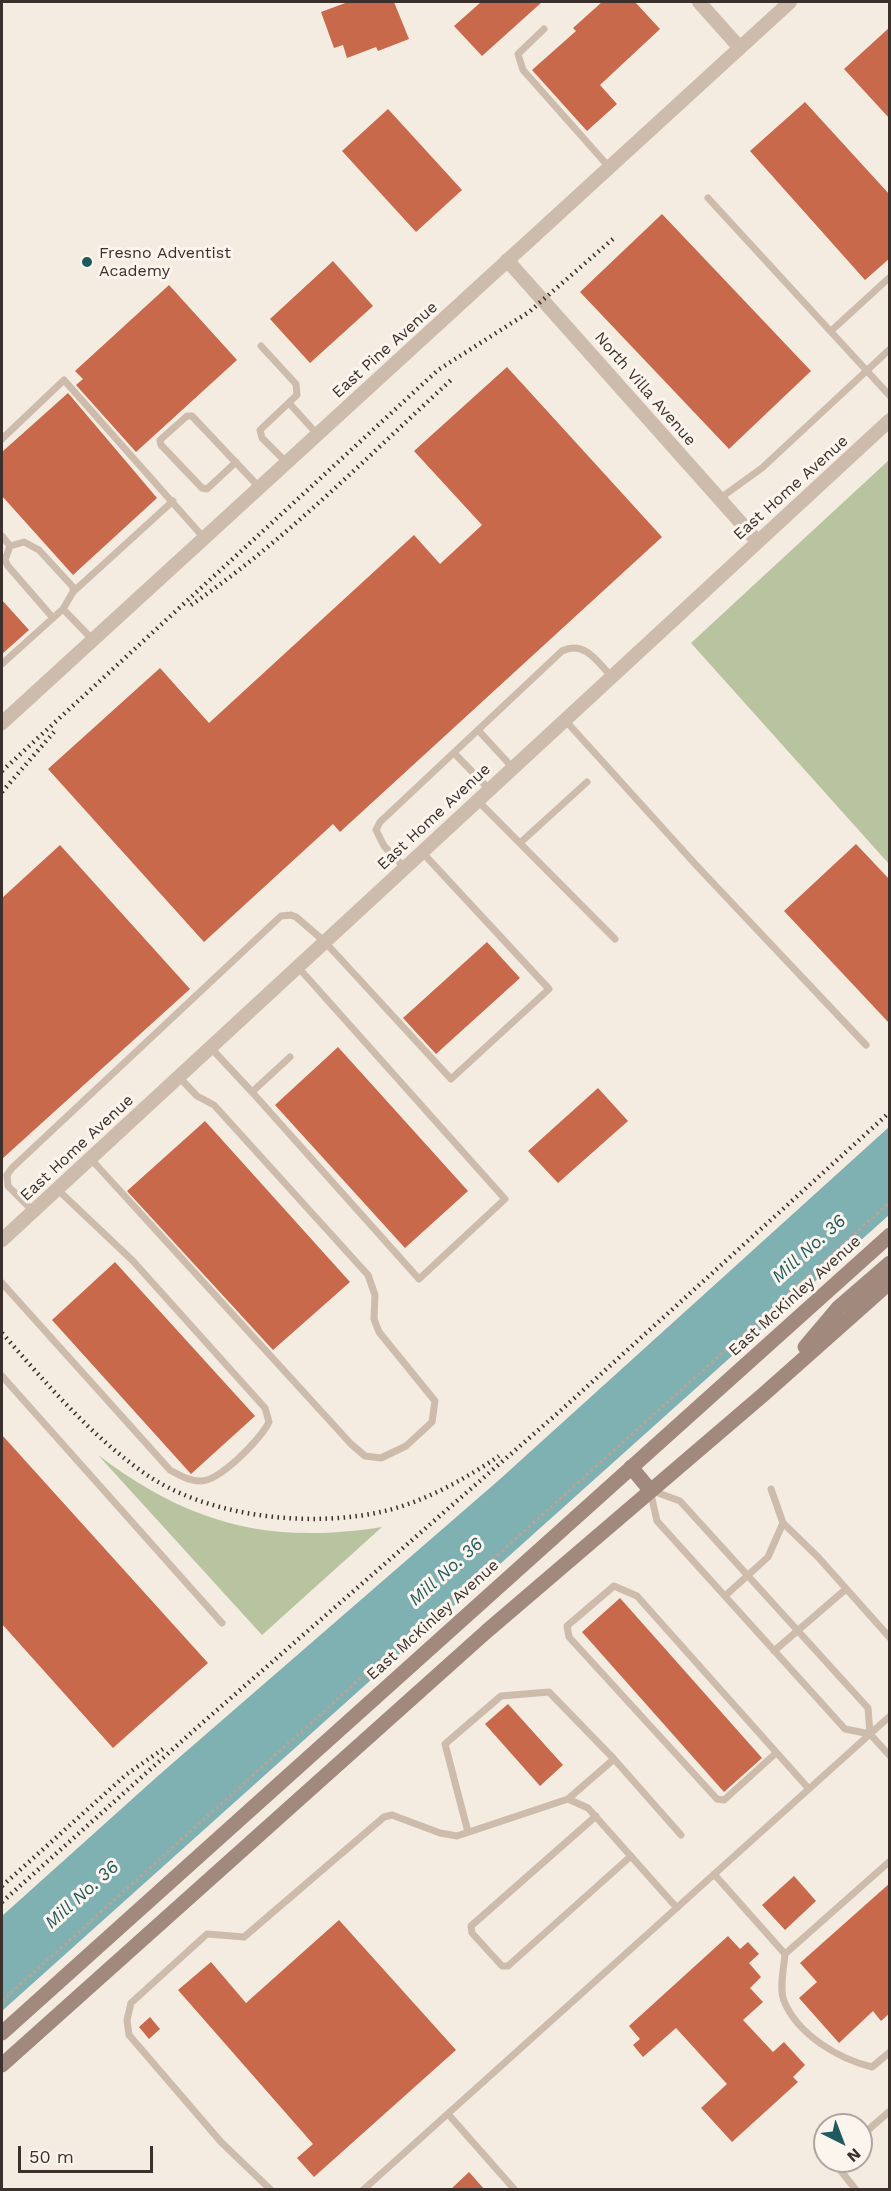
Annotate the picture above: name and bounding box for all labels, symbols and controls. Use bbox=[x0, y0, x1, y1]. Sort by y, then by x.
place label: Fresno Adventist Academy bbox=[99, 243, 231, 281]
marker: Fresno Adventist Academy bbox=[80, 255, 94, 269]
street label: East Pine Avenue bbox=[328, 298, 442, 402]
street label: North Villa Avenue bbox=[590, 328, 700, 450]
street label: East Home Avenue bbox=[730, 431, 852, 545]
street label: East Home Avenue bbox=[373, 760, 495, 874]
street label: East Home Avenue bbox=[16, 1091, 138, 1205]
water label: Mill No. 36 bbox=[768, 1210, 850, 1288]
street label: East McKinley Avenue bbox=[725, 1232, 865, 1360]
water label: Mill No. 36 bbox=[405, 1533, 487, 1611]
street label: East McKinley Avenue bbox=[363, 1556, 503, 1684]
water label: Mill No. 36 bbox=[41, 1856, 123, 1934]
north arrow bbox=[813, 2113, 873, 2173]
scale bar bbox=[21, 2134, 156, 2172]
text: N bbox=[843, 2144, 865, 2166]
text: 50 m bbox=[29, 2146, 74, 2167]

